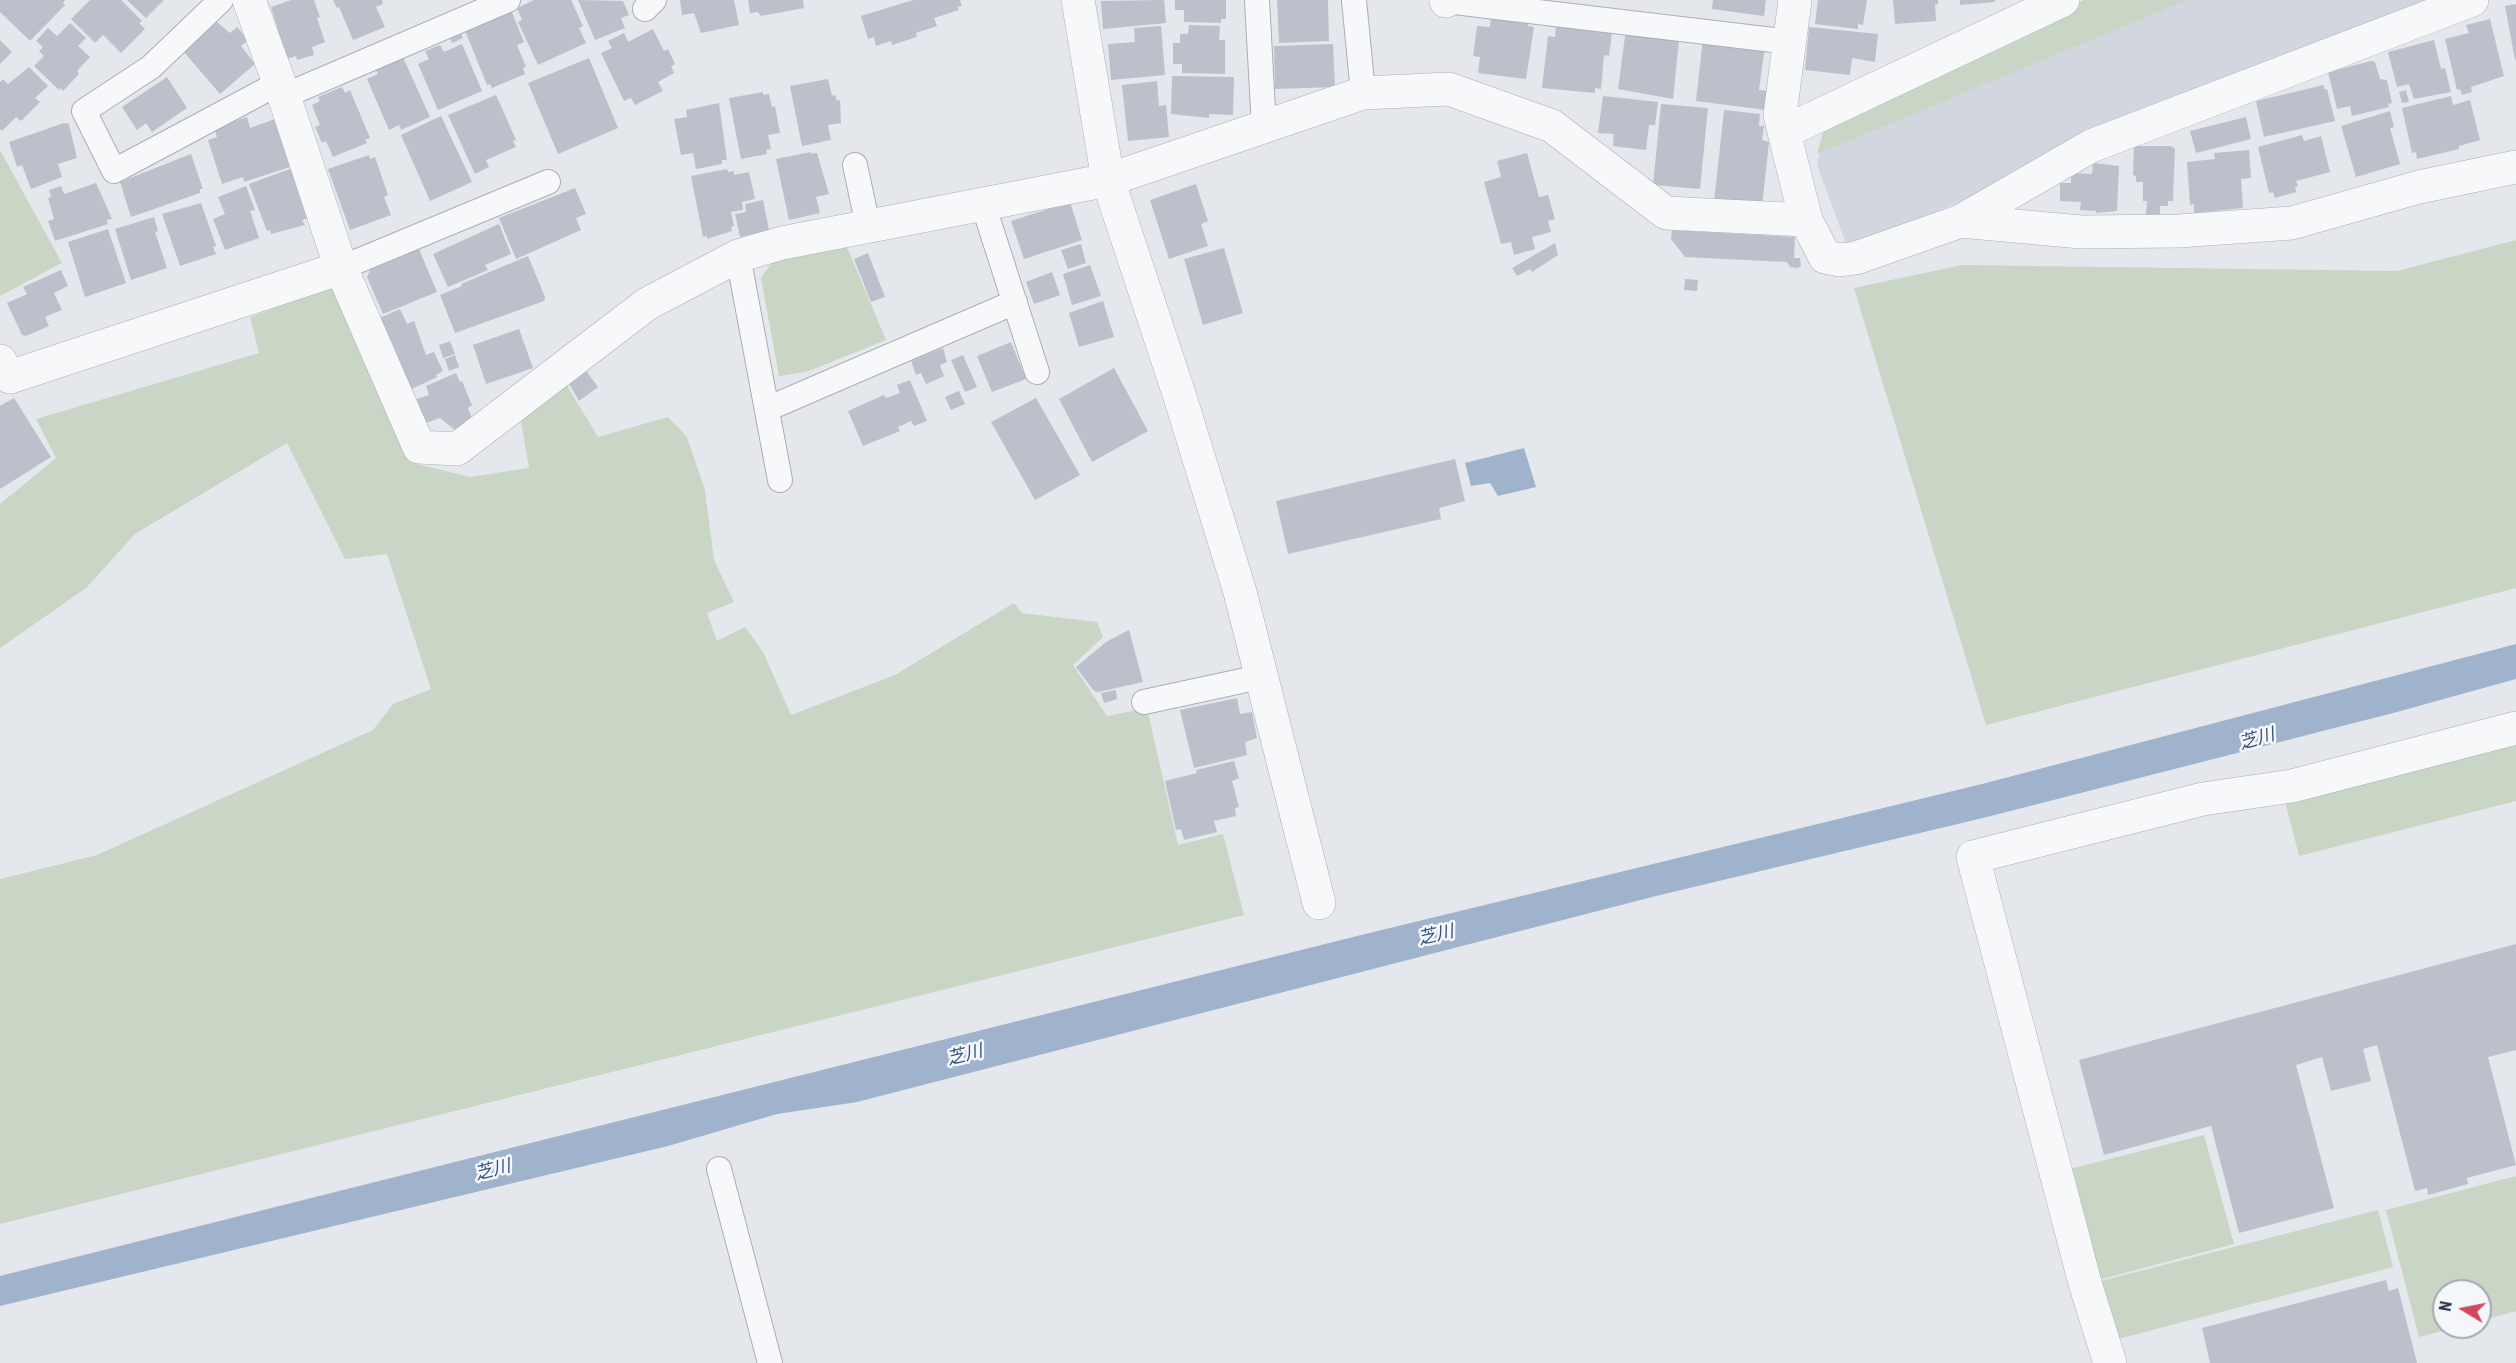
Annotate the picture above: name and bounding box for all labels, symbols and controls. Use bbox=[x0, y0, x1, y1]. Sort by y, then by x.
water label: 芝川 bbox=[2237, 725, 2277, 755]
water label: 芝川 bbox=[1416, 921, 1456, 951]
water label: 芝川 bbox=[945, 1041, 985, 1071]
water label: 芝川 bbox=[473, 1156, 513, 1186]
north arrow bbox=[2432, 1279, 2492, 1339]
text: N bbox=[2436, 1300, 2456, 1313]

